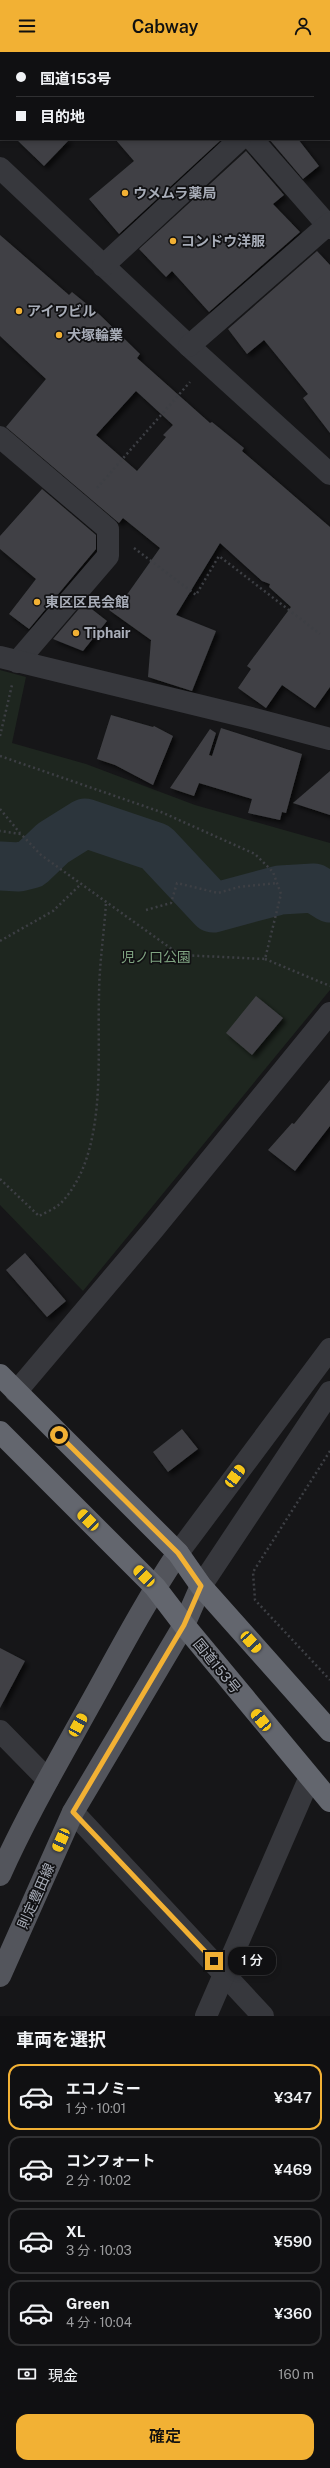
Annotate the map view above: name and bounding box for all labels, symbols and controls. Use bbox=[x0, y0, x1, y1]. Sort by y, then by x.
icon: menu bbox=[16, 15, 38, 37]
icon: person bbox=[292, 15, 314, 37]
text: Cabway bbox=[132, 16, 198, 37]
text: 国道153号 bbox=[40, 70, 112, 87]
text: 目的地 bbox=[40, 108, 85, 125]
place label: ウメムラ薬局 bbox=[133, 185, 216, 201]
marker: ウメムラ薬局 bbox=[120, 188, 130, 198]
place label: コンドウ洋服 bbox=[181, 233, 265, 249]
marker: コンドウ洋服 bbox=[168, 236, 178, 246]
place label: アイワビル bbox=[27, 303, 96, 319]
marker: アイワビル bbox=[14, 306, 24, 316]
place label: 犬塚輪業 bbox=[67, 327, 123, 343]
marker: 犬塚輪業 bbox=[54, 330, 64, 340]
place label: 東区区民会館 bbox=[45, 594, 129, 610]
marker: 東区区民会館 bbox=[32, 597, 42, 607]
place label: Tiphair bbox=[84, 625, 131, 641]
marker: Tiphair bbox=[71, 628, 81, 638]
park label: 児ノ口公園 bbox=[121, 949, 191, 965]
route start bbox=[50, 1426, 68, 1444]
car bbox=[223, 1463, 247, 1489]
car bbox=[75, 1507, 101, 1533]
car bbox=[131, 1563, 157, 1589]
car bbox=[239, 1629, 263, 1655]
street label: 国道153号 bbox=[190, 1636, 244, 1696]
car bbox=[249, 1707, 273, 1733]
car bbox=[67, 1712, 89, 1738]
car bbox=[51, 1827, 71, 1853]
street label: 則定豊田線 bbox=[14, 1861, 58, 1931]
callout: 1 分 bbox=[228, 1947, 276, 1975]
route end bbox=[205, 1952, 223, 1970]
text: 1 分 bbox=[241, 1953, 263, 1968]
text: 車両を選択 bbox=[16, 2029, 106, 2050]
icon: car bbox=[18, 2079, 54, 2115]
text: エコノミー bbox=[66, 2080, 141, 2097]
text: ¥347 bbox=[274, 2089, 312, 2106]
text: 1 分 · 10:01 bbox=[66, 2101, 126, 2116]
icon: car bbox=[18, 2151, 54, 2187]
text: コンフォート bbox=[66, 2152, 156, 2169]
text: ¥469 bbox=[274, 2161, 312, 2178]
text: 2 分 · 10:02 bbox=[66, 2173, 131, 2188]
icon: car bbox=[18, 2223, 54, 2259]
text: XL bbox=[66, 2223, 85, 2240]
text: ¥590 bbox=[274, 2233, 312, 2250]
text: 3 分 · 10:03 bbox=[66, 2243, 132, 2258]
icon: car bbox=[18, 2295, 54, 2331]
text: Green bbox=[66, 2295, 110, 2312]
text: ¥360 bbox=[274, 2305, 312, 2322]
text: 4 分 · 10:04 bbox=[66, 2315, 132, 2330]
icon: cash bbox=[16, 2363, 38, 2385]
text: 現金 bbox=[48, 2367, 78, 2384]
text: 160 m bbox=[278, 2367, 314, 2382]
button: 確定 bbox=[16, 2414, 314, 2460]

